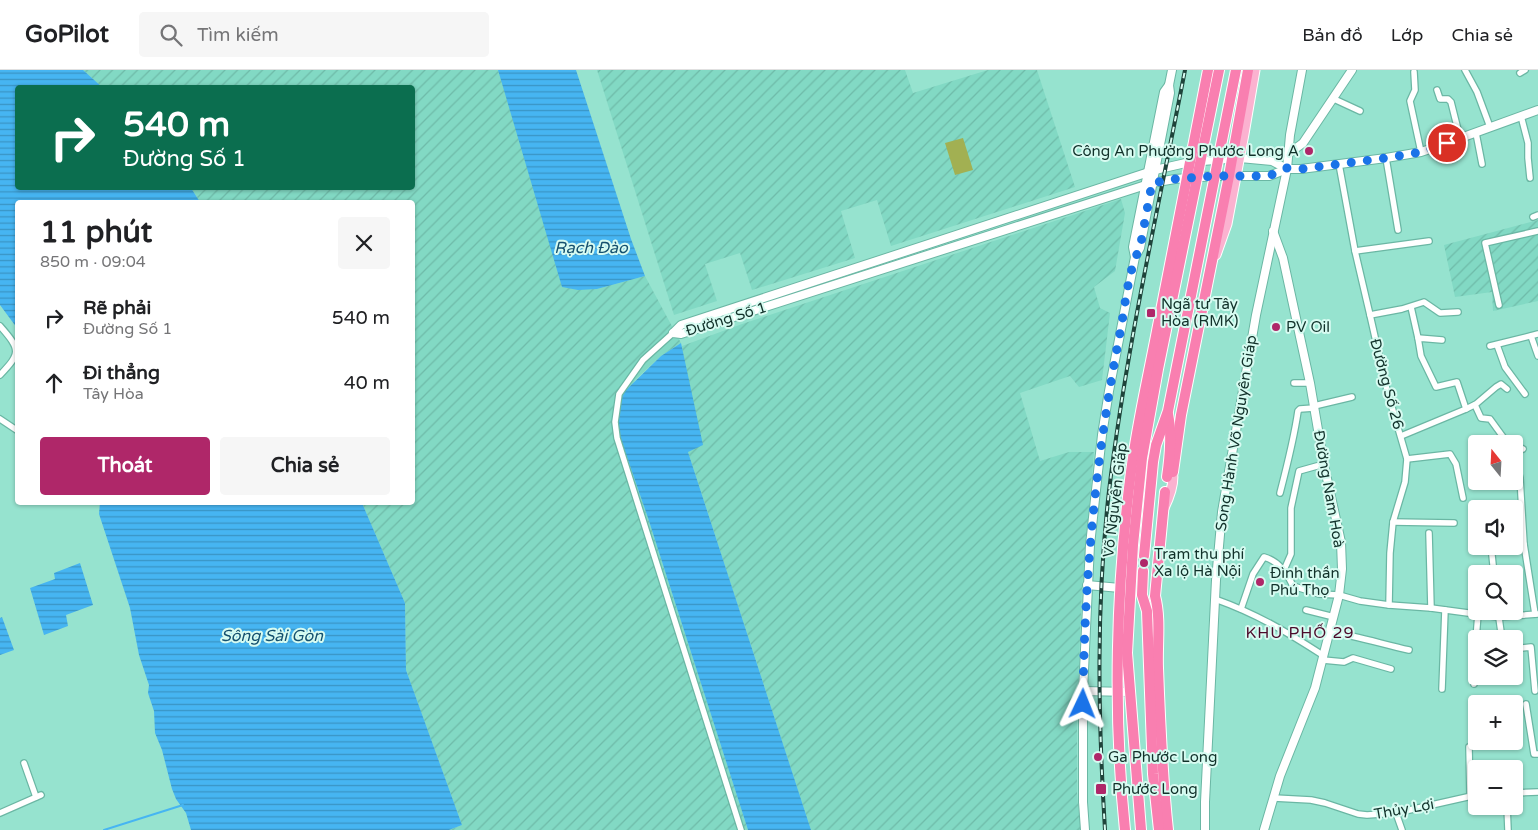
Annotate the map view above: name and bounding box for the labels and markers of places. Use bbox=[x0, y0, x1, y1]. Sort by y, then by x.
pin bbox=[1426, 122, 1468, 164]
place label: Công An Phường Phước Long A bbox=[1072, 142, 1299, 160]
marker: Công An Phường Phước Long A bbox=[1303, 145, 1315, 157]
place label: Ngã tư Tây Hòa (RMK) bbox=[1161, 295, 1238, 330]
marker: Ngã tư Tây Hòa (RMK) bbox=[1145, 307, 1157, 319]
place label: PV Oil bbox=[1286, 318, 1330, 336]
marker: PV Oil bbox=[1270, 321, 1282, 333]
place label: Trạm thu phí Xa lộ Hà Nội bbox=[1154, 545, 1245, 580]
marker: Trạm thu phí Xa lộ Hà Nội bbox=[1138, 557, 1150, 569]
place label: Đình thần Phú Thọ bbox=[1270, 564, 1340, 599]
marker: Đình thần Phú Thọ bbox=[1254, 576, 1266, 588]
place label: Ga Phước Long bbox=[1108, 748, 1217, 766]
marker: Ga Phước Long bbox=[1092, 751, 1104, 763]
place label: Phước Long bbox=[1112, 780, 1198, 798]
marker: Phước Long bbox=[1094, 782, 1108, 796]

